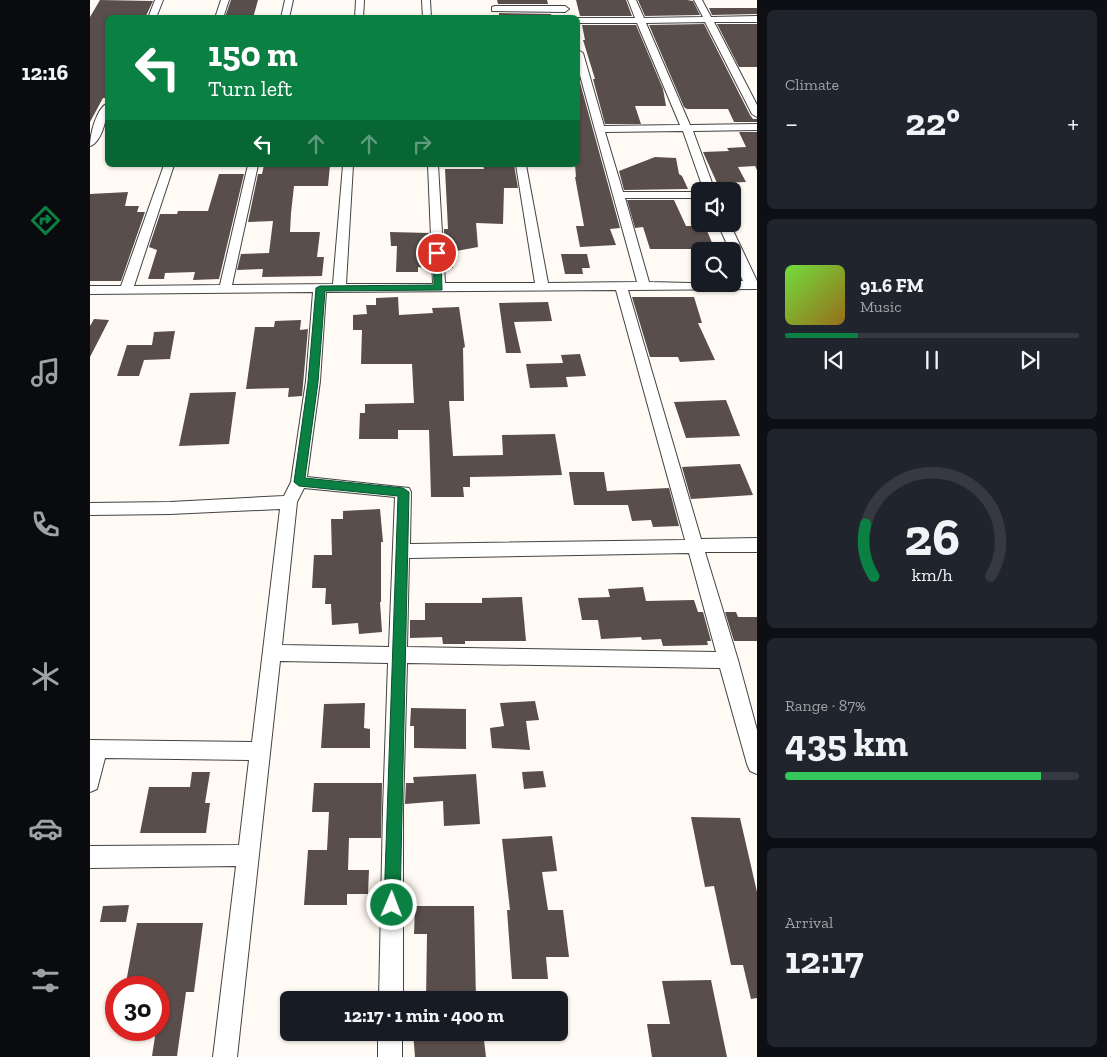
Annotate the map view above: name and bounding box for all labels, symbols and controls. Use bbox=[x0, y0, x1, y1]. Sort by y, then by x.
text: 150 m bbox=[208, 33, 298, 75]
icon: left bbox=[125, 35, 190, 100]
text: 12:16 bbox=[22, 59, 68, 86]
text: Turn left bbox=[208, 75, 292, 102]
text: Climate bbox=[785, 75, 839, 94]
text: 22° bbox=[905, 99, 960, 145]
text: − bbox=[785, 107, 798, 140]
text: + bbox=[1067, 107, 1079, 140]
icon: left bbox=[249, 130, 277, 158]
icon: ahead bbox=[302, 130, 330, 158]
icon: ahead bbox=[355, 130, 383, 158]
icon: right bbox=[408, 130, 436, 158]
map controls bbox=[691, 182, 741, 292]
button: sound bbox=[691, 182, 741, 232]
icon: directions bbox=[28, 203, 63, 238]
pin bbox=[416, 232, 458, 274]
icon: arrive bbox=[423, 239, 451, 267]
button: search bbox=[691, 242, 741, 292]
text: 91.6 FM bbox=[860, 274, 924, 297]
text: Music bbox=[860, 297, 902, 316]
icon: previous bbox=[820, 346, 848, 374]
icon: pause bbox=[918, 346, 946, 374]
icon: next bbox=[1016, 346, 1044, 374]
icon: music bbox=[28, 355, 63, 390]
text: 26 bbox=[904, 506, 960, 568]
icon: phone bbox=[28, 507, 63, 542]
text: km/h bbox=[912, 564, 952, 586]
icon: climate bbox=[28, 659, 63, 694]
text: Range · 87% bbox=[785, 696, 866, 715]
text: 435 km bbox=[785, 720, 908, 766]
icon: car bbox=[28, 811, 63, 846]
position arrow bbox=[365, 878, 417, 930]
text: Arrival bbox=[785, 913, 833, 932]
text: 12:17 bbox=[785, 937, 864, 983]
icon: filters bbox=[28, 963, 63, 998]
speed limit sign: 30 bbox=[105, 976, 170, 1041]
text: 12:17 · 1 min · 400 m bbox=[344, 1004, 504, 1027]

